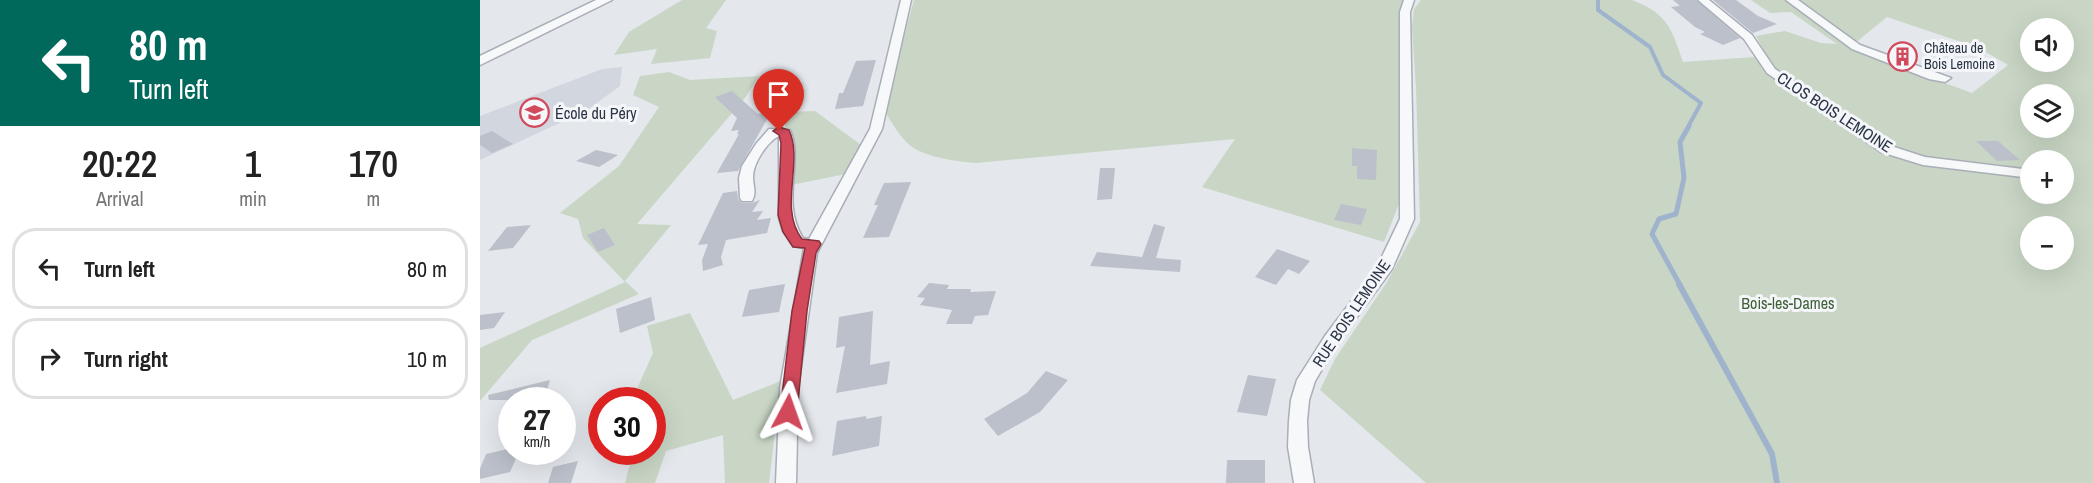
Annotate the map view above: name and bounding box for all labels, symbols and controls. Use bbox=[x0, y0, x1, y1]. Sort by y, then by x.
text: 80 m bbox=[129, 17, 208, 73]
map controls bbox=[2020, 18, 2074, 270]
button: sound bbox=[2020, 18, 2074, 72]
icon: left bbox=[30, 24, 108, 102]
place label: Château de Bois Lemoine bbox=[1924, 39, 1995, 73]
building icon: Château de Bois Lemoine bbox=[1887, 40, 1919, 72]
street label: CLOS BOIS LEMOINE bbox=[1773, 66, 1897, 158]
pin bbox=[753, 69, 804, 131]
text: Turn left bbox=[129, 71, 208, 107]
icon: arrive bbox=[762, 78, 795, 111]
button: layers bbox=[2020, 84, 2074, 138]
school or university icon: École du Péry bbox=[518, 97, 550, 129]
place label: École du Péry bbox=[555, 102, 637, 124]
text: 20:22 bbox=[82, 140, 157, 188]
text: 1 bbox=[245, 140, 261, 188]
text: 170 bbox=[349, 140, 398, 188]
button: + bbox=[2020, 150, 2074, 204]
text: Arrival bbox=[96, 185, 143, 212]
text: min bbox=[239, 185, 267, 212]
text: m bbox=[366, 185, 380, 212]
button: − bbox=[2020, 216, 2074, 270]
icon: left bbox=[33, 252, 66, 285]
text: Turn left bbox=[84, 254, 155, 284]
text: 80 m bbox=[407, 254, 447, 284]
street label: RUE BOIS LEMOINE bbox=[1307, 255, 1395, 371]
park label: Bois-les-Dames bbox=[1741, 292, 1835, 314]
icon: right bbox=[33, 342, 66, 375]
text: Turn right bbox=[84, 344, 168, 374]
text: 10 m bbox=[407, 344, 447, 374]
position arrow bbox=[756, 380, 820, 444]
speed limit sign: 30 bbox=[588, 387, 666, 465]
text: 27 bbox=[523, 399, 551, 439]
text: km/h bbox=[524, 431, 550, 452]

